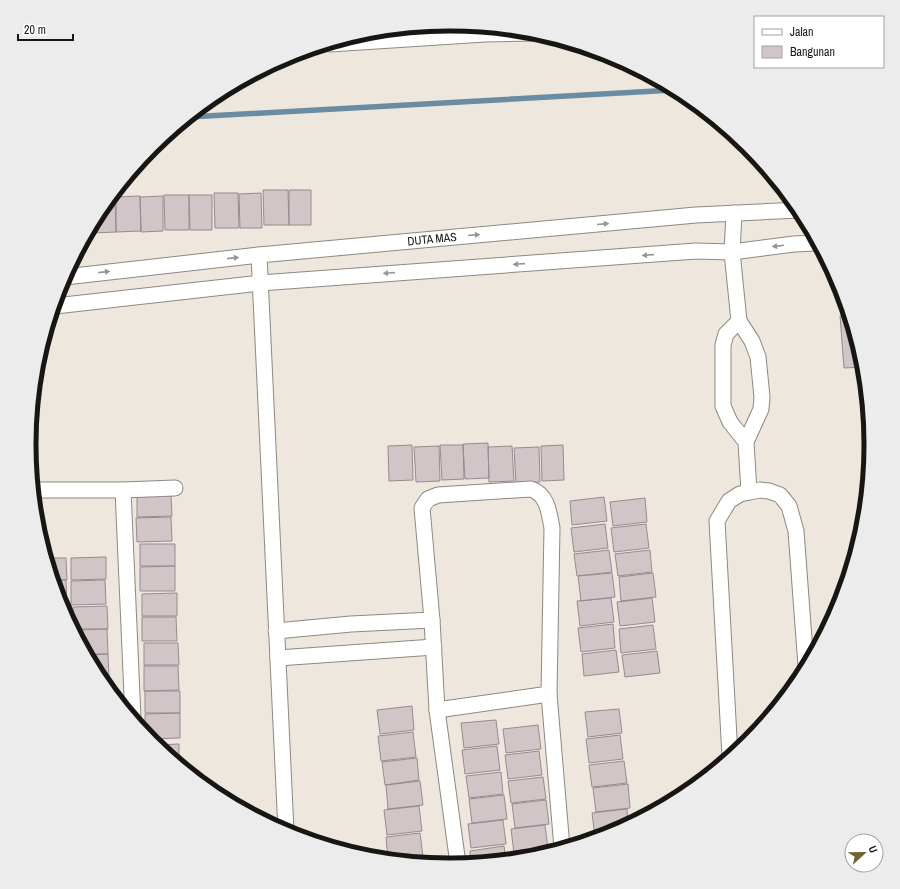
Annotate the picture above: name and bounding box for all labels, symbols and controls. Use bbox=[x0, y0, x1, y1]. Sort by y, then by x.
scale bar bbox=[18, 16, 73, 42]
legend bbox=[754, 16, 884, 68]
text: 20 m bbox=[24, 22, 46, 38]
text: Jalan bbox=[790, 24, 814, 40]
text: Bangunan bbox=[790, 44, 835, 60]
one-way arrow bbox=[597, 220, 609, 227]
street label: DUTA MAS bbox=[407, 229, 458, 249]
one-way arrow bbox=[468, 232, 480, 239]
one-way arrow bbox=[772, 243, 784, 249]
one-way arrow bbox=[642, 251, 654, 258]
one-way arrow bbox=[227, 255, 239, 261]
one-way arrow bbox=[513, 261, 525, 267]
one-way arrow bbox=[98, 269, 110, 276]
one-way arrow bbox=[383, 270, 395, 277]
north arrow bbox=[844, 833, 884, 873]
text: U bbox=[866, 844, 881, 855]

